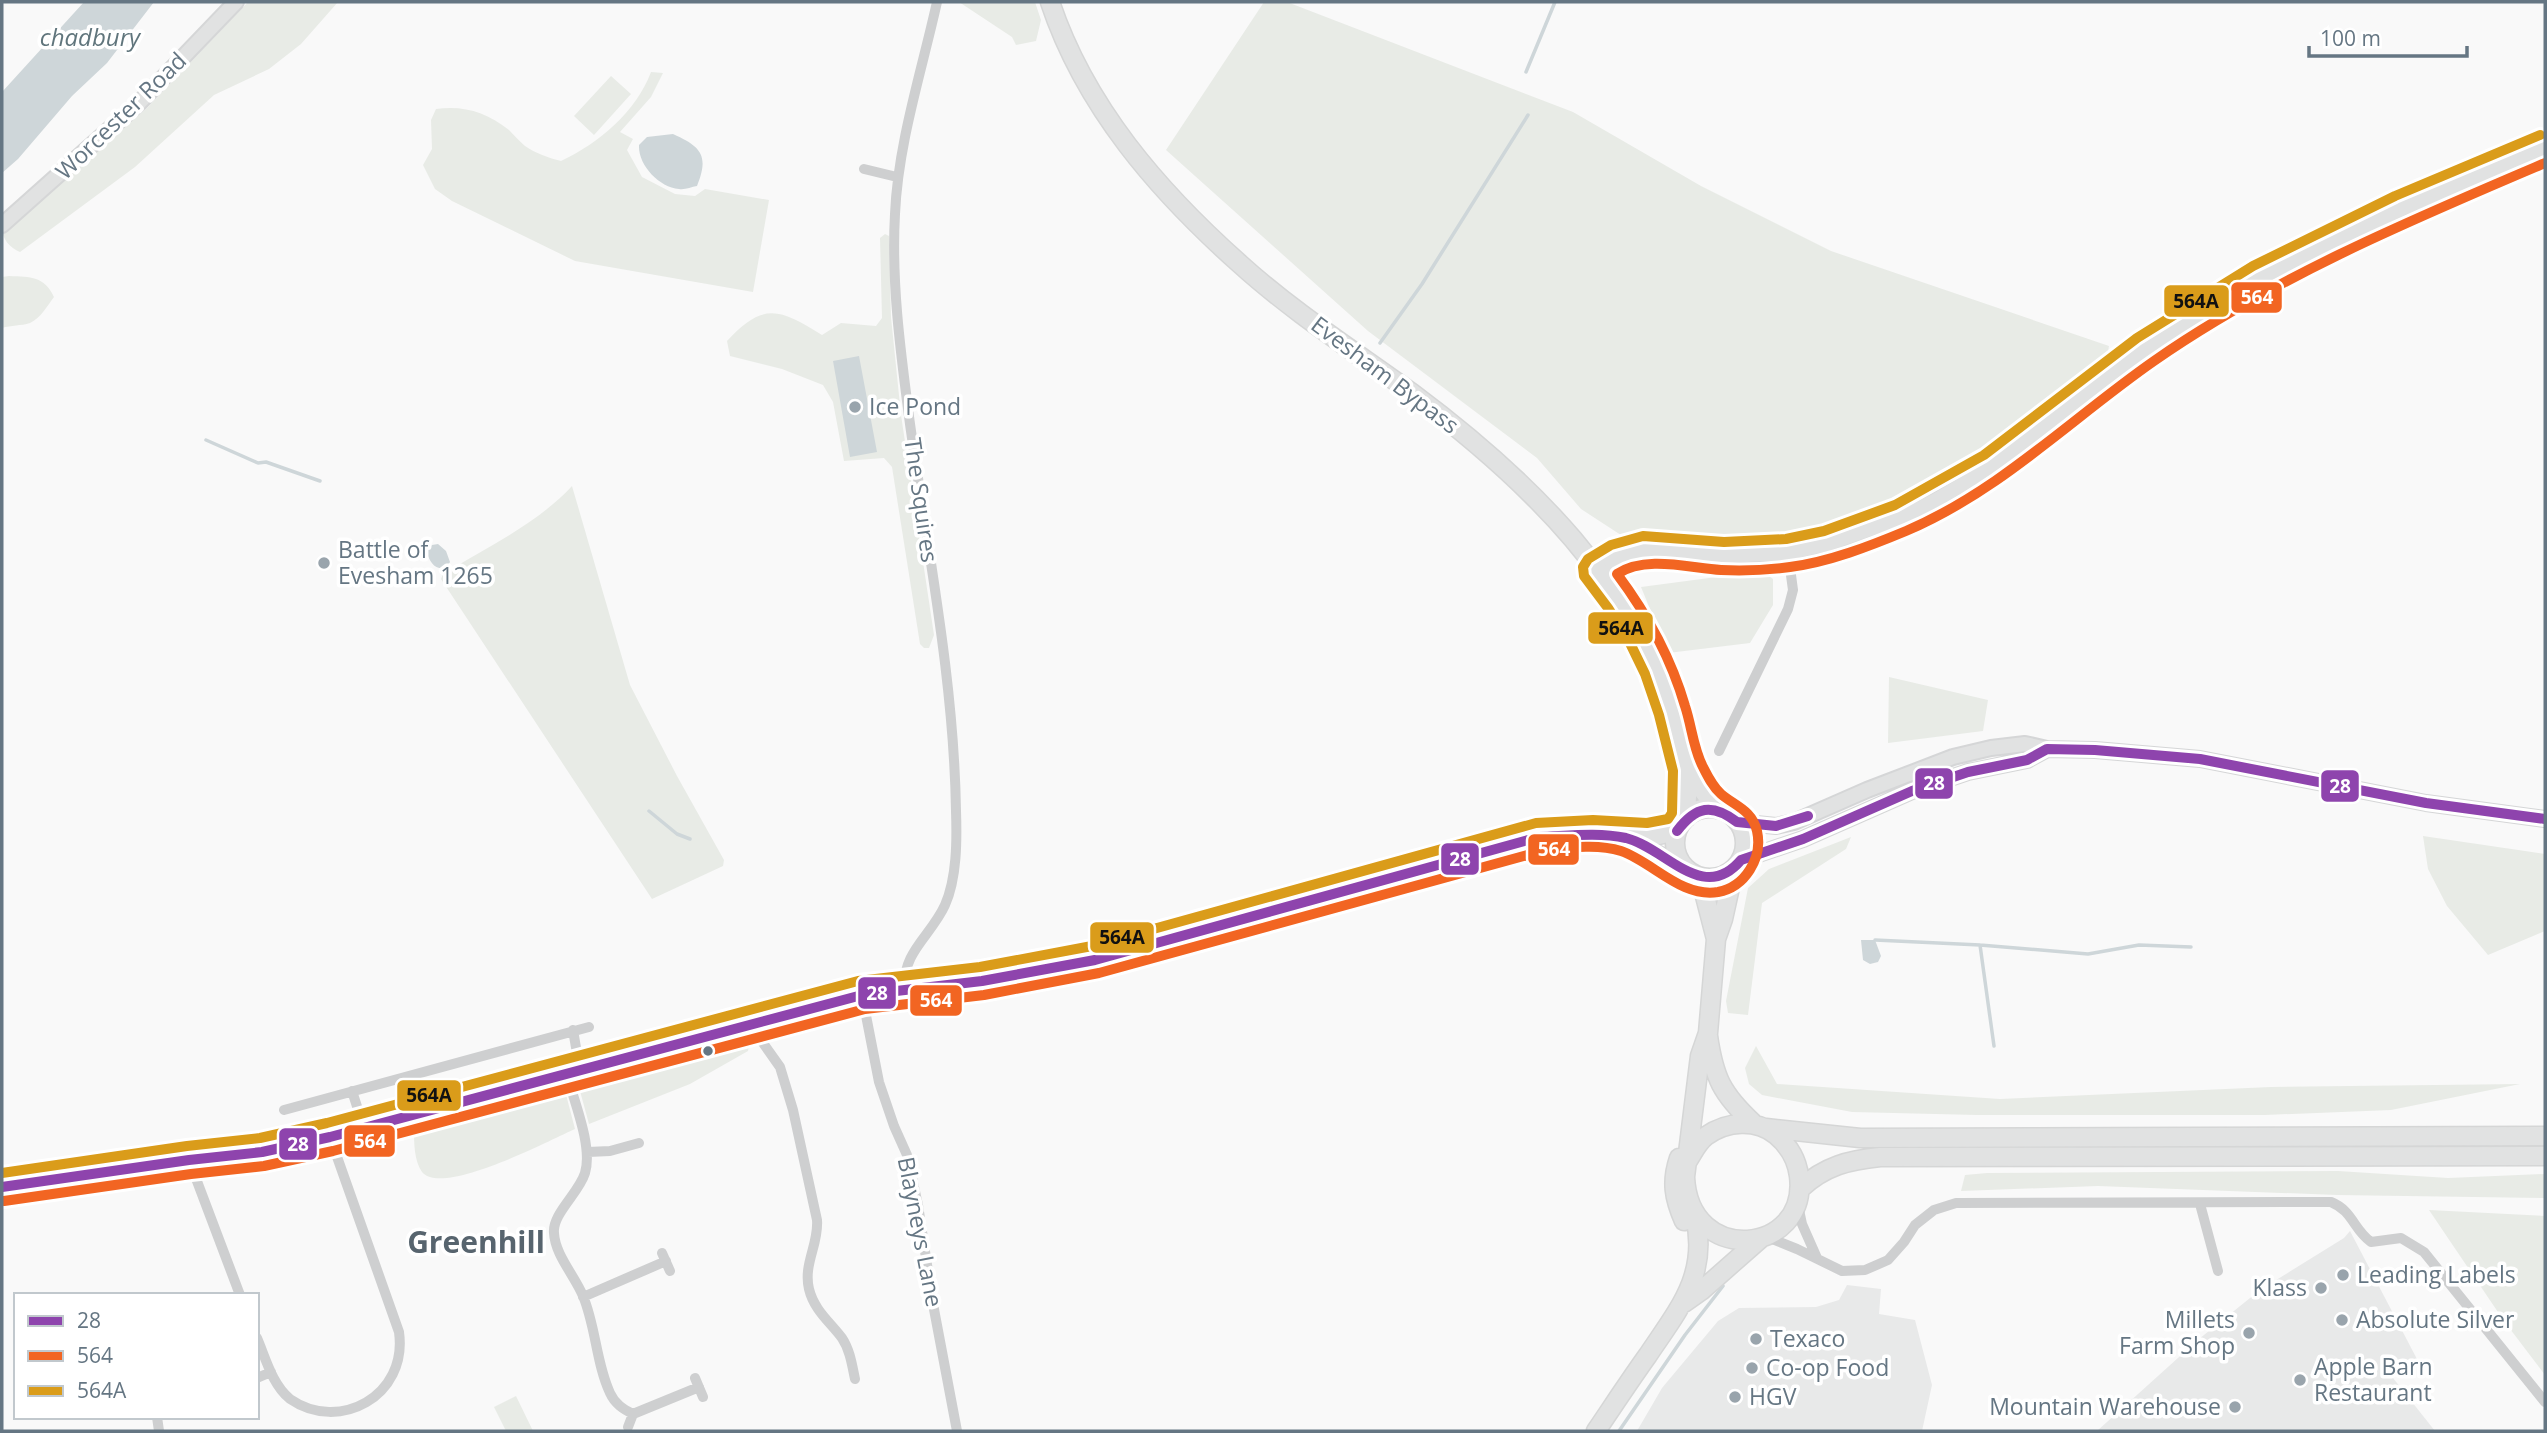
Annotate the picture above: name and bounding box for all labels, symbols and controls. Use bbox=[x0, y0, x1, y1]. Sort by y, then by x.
scale bar bbox=[2309, 14, 2466, 58]
water label: chadbury bbox=[40, 20, 142, 53]
text: 100 m bbox=[2320, 24, 2381, 52]
street label: Worcester Road bbox=[48, 44, 193, 186]
line badge: 564 bbox=[2230, 281, 2283, 314]
line badge: 564A bbox=[2163, 284, 2230, 318]
text: 564 bbox=[2241, 284, 2273, 310]
text: 564A bbox=[2173, 288, 2220, 314]
street label: Evesham Bypass bbox=[1305, 308, 1466, 440]
place label: Ice Pond bbox=[869, 390, 961, 422]
marker: Ice Pond bbox=[847, 399, 863, 415]
street label: The Squires bbox=[897, 435, 947, 564]
place label: Battle of Evesham 1265 bbox=[338, 533, 493, 591]
marker: Battle of Evesham 1265 bbox=[316, 555, 332, 571]
line badge: 564A bbox=[1587, 611, 1654, 645]
text: 564A bbox=[1598, 615, 1645, 641]
line badge: 28 bbox=[1914, 767, 1954, 800]
line badge: 28 bbox=[2320, 769, 2360, 803]
text: 28 bbox=[1923, 770, 1945, 796]
text: 28 bbox=[2329, 773, 2351, 799]
line badge: 564 bbox=[1527, 833, 1580, 866]
text: 564 bbox=[1538, 836, 1570, 862]
line badge: 28 bbox=[1440, 842, 1480, 876]
text: 28 bbox=[1449, 846, 1471, 872]
line badge: 564A bbox=[1089, 921, 1155, 954]
text: 564A bbox=[1099, 924, 1146, 950]
line badge: 28 bbox=[857, 976, 897, 1010]
text: 28 bbox=[866, 980, 888, 1006]
line badge: 564 bbox=[909, 984, 963, 1017]
text: 564 bbox=[920, 987, 952, 1013]
unlabelled marker bbox=[701, 1044, 715, 1058]
line badge: 564A bbox=[396, 1079, 462, 1112]
text: 564A bbox=[406, 1082, 453, 1108]
line badge: 564 bbox=[343, 1124, 396, 1158]
line badge: 28 bbox=[278, 1127, 318, 1161]
text: 564 bbox=[354, 1128, 386, 1154]
text: 28 bbox=[287, 1131, 309, 1157]
street label: Blayneys Lane bbox=[891, 1154, 951, 1310]
district label: Greenhill bbox=[407, 1221, 545, 1262]
place label: Leading Labels bbox=[2357, 1258, 2516, 1290]
marker: Leading Labels bbox=[2335, 1267, 2351, 1283]
place label: Klass bbox=[2252, 1271, 2307, 1303]
marker: Klass bbox=[2313, 1280, 2329, 1296]
legend bbox=[14, 1293, 259, 1419]
place label: Millets Farm Shop bbox=[2119, 1303, 2235, 1361]
place label: Absolute Silver bbox=[2356, 1303, 2515, 1335]
text: 28 bbox=[77, 1306, 101, 1334]
marker: Absolute Silver bbox=[2334, 1312, 2350, 1328]
place label: Texaco bbox=[1770, 1322, 1845, 1354]
marker: Millets Farm Shop bbox=[2241, 1325, 2257, 1341]
marker: Texaco bbox=[1748, 1331, 1764, 1347]
text: 564 bbox=[77, 1341, 113, 1369]
place label: Apple Barn Restaurant bbox=[2314, 1350, 2433, 1408]
place label: Co-op Food bbox=[1766, 1351, 1889, 1383]
marker: Co-op Food bbox=[1744, 1360, 1760, 1376]
marker: Apple Barn Restaurant bbox=[2292, 1372, 2308, 1388]
text: 564A bbox=[77, 1376, 127, 1404]
place label: HGV bbox=[1749, 1380, 1797, 1412]
marker: HGV bbox=[1727, 1389, 1743, 1405]
place label: Mountain Warehouse bbox=[1989, 1390, 2221, 1422]
marker: Mountain Warehouse bbox=[2227, 1399, 2243, 1415]

